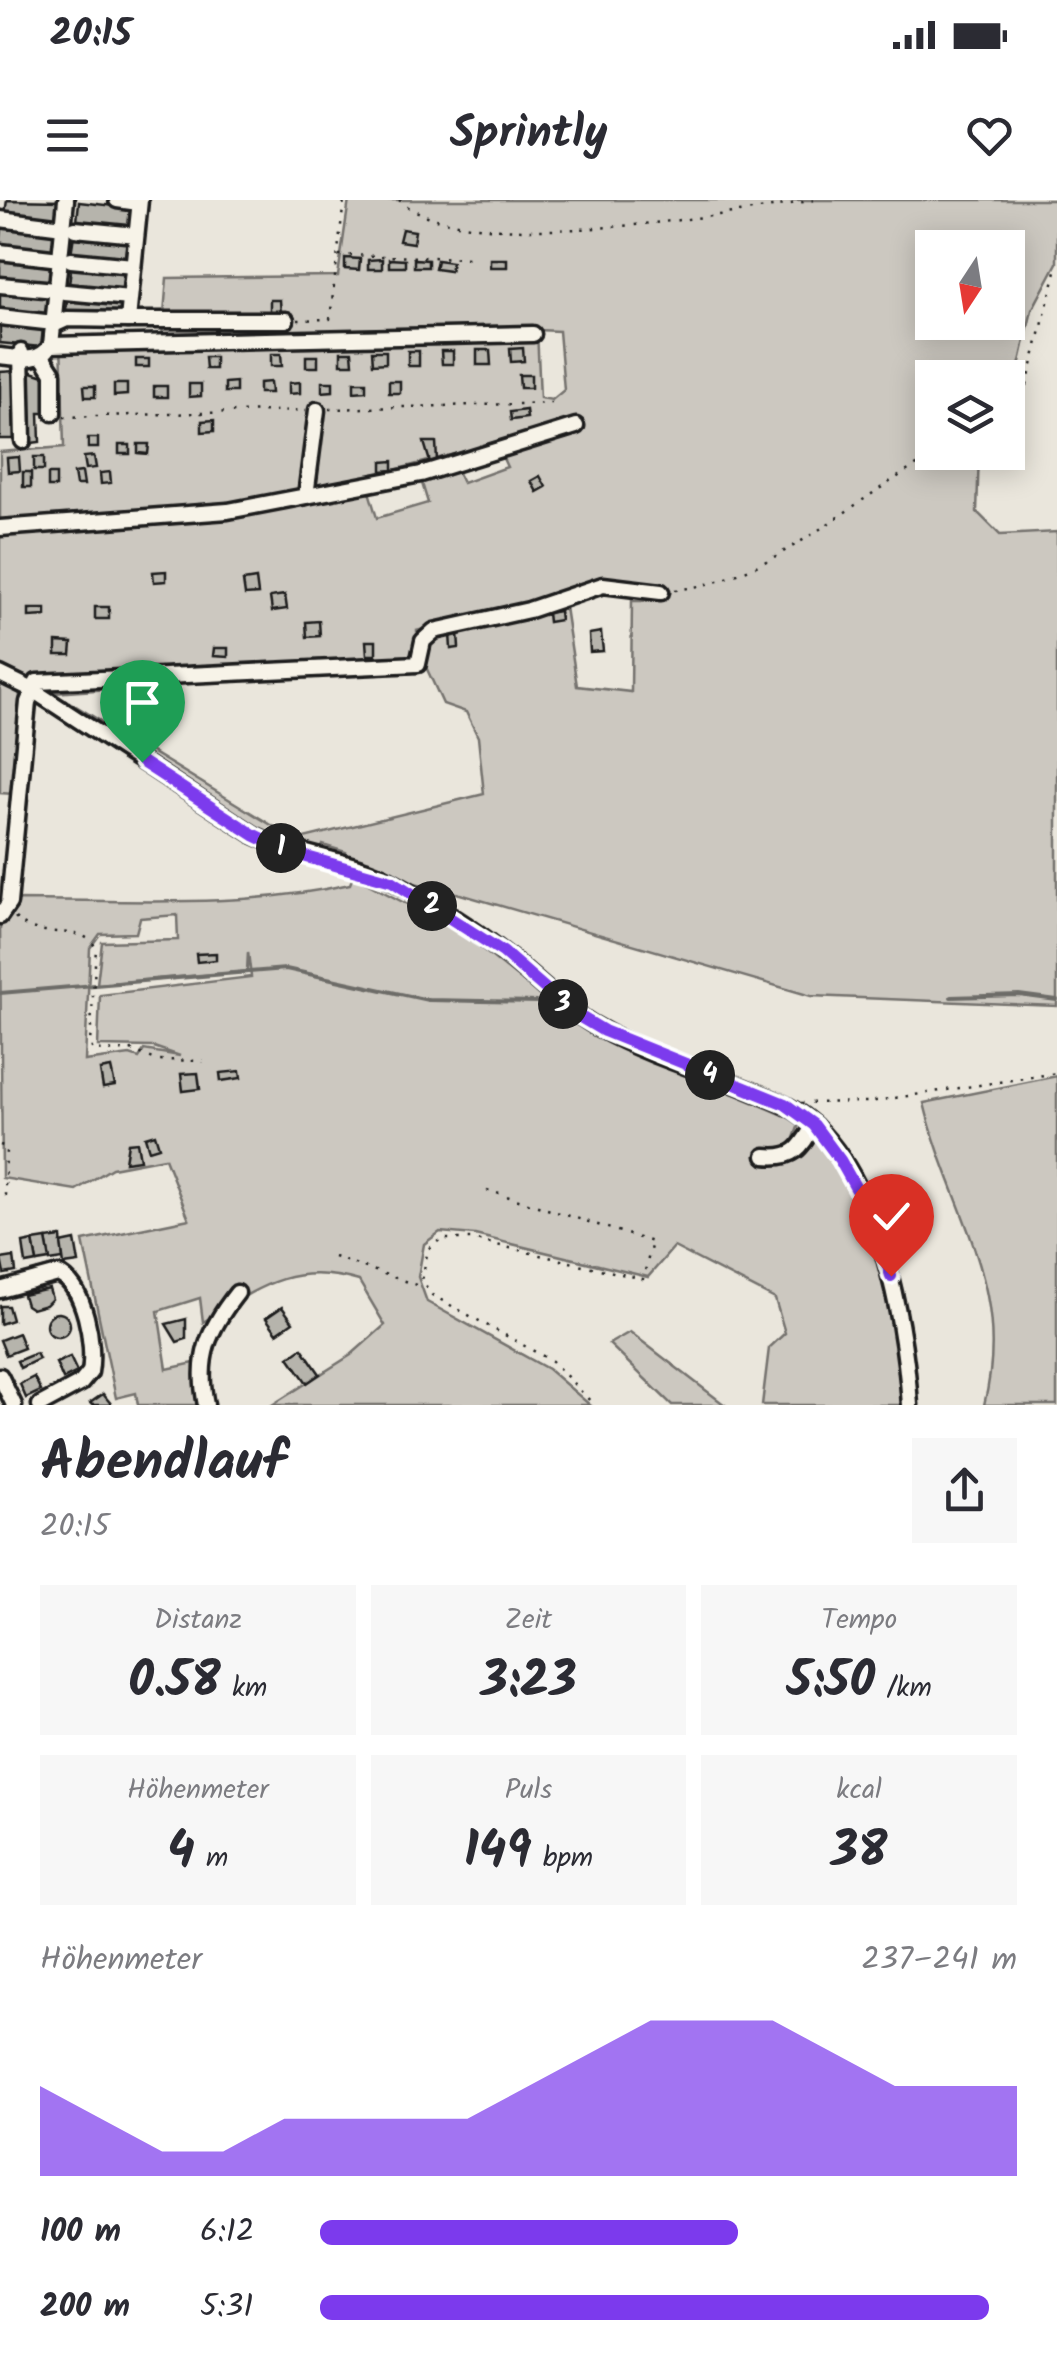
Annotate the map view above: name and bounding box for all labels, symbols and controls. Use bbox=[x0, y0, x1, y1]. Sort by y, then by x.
text: 20:15 bbox=[50, 5, 132, 65]
text: Sprintly bbox=[450, 99, 607, 171]
icon: menu bbox=[40, 108, 95, 163]
icon: heart bbox=[962, 108, 1017, 163]
north arrow bbox=[915, 230, 1025, 340]
map controls bbox=[915, 230, 1025, 470]
button: layers bbox=[915, 360, 1025, 470]
pin bbox=[100, 660, 185, 763]
icon: arrive bbox=[115, 675, 170, 730]
pin: 1 bbox=[256, 823, 306, 873]
text: 1 bbox=[277, 825, 285, 870]
pin: 2 bbox=[407, 881, 457, 931]
text: 2 bbox=[424, 883, 440, 928]
pin: 3 bbox=[538, 979, 588, 1029]
text: 3 bbox=[555, 981, 571, 1026]
pin: 4 bbox=[685, 1050, 735, 1100]
text: 4 bbox=[702, 1052, 718, 1097]
pin bbox=[849, 1174, 934, 1277]
icon: check bbox=[864, 1189, 919, 1244]
text: Abendlauf bbox=[40, 1421, 286, 1508]
button: share bbox=[912, 1438, 1017, 1543]
text: 20:15 bbox=[40, 1502, 110, 1553]
text: Distanz bbox=[154, 1598, 242, 1643]
text: Zeit bbox=[505, 1598, 552, 1643]
text: Tempo bbox=[821, 1598, 897, 1643]
text: 0.58 bbox=[128, 1643, 221, 1723]
text: 3:23 bbox=[480, 1643, 577, 1723]
text: 5:50 bbox=[787, 1643, 875, 1723]
text: km bbox=[221, 1666, 267, 1711]
text: /km bbox=[875, 1666, 932, 1711]
text: Höhenmeter bbox=[127, 1768, 269, 1813]
text: Puls bbox=[505, 1768, 552, 1813]
text: kcal bbox=[836, 1768, 882, 1813]
text: 4 bbox=[167, 1813, 195, 1893]
text: 149 bbox=[464, 1813, 532, 1893]
text: 38 bbox=[831, 1813, 888, 1893]
text: m bbox=[195, 1836, 228, 1881]
text: bpm bbox=[532, 1836, 593, 1881]
text: Höhenmeter bbox=[40, 1935, 202, 1986]
text: 237–241 m bbox=[861, 1935, 1017, 1986]
text: 100 m bbox=[40, 2207, 121, 2258]
text: 6:12 bbox=[200, 2207, 254, 2258]
text: 200 m bbox=[40, 2282, 130, 2333]
text: 5:31 bbox=[200, 2282, 253, 2333]

